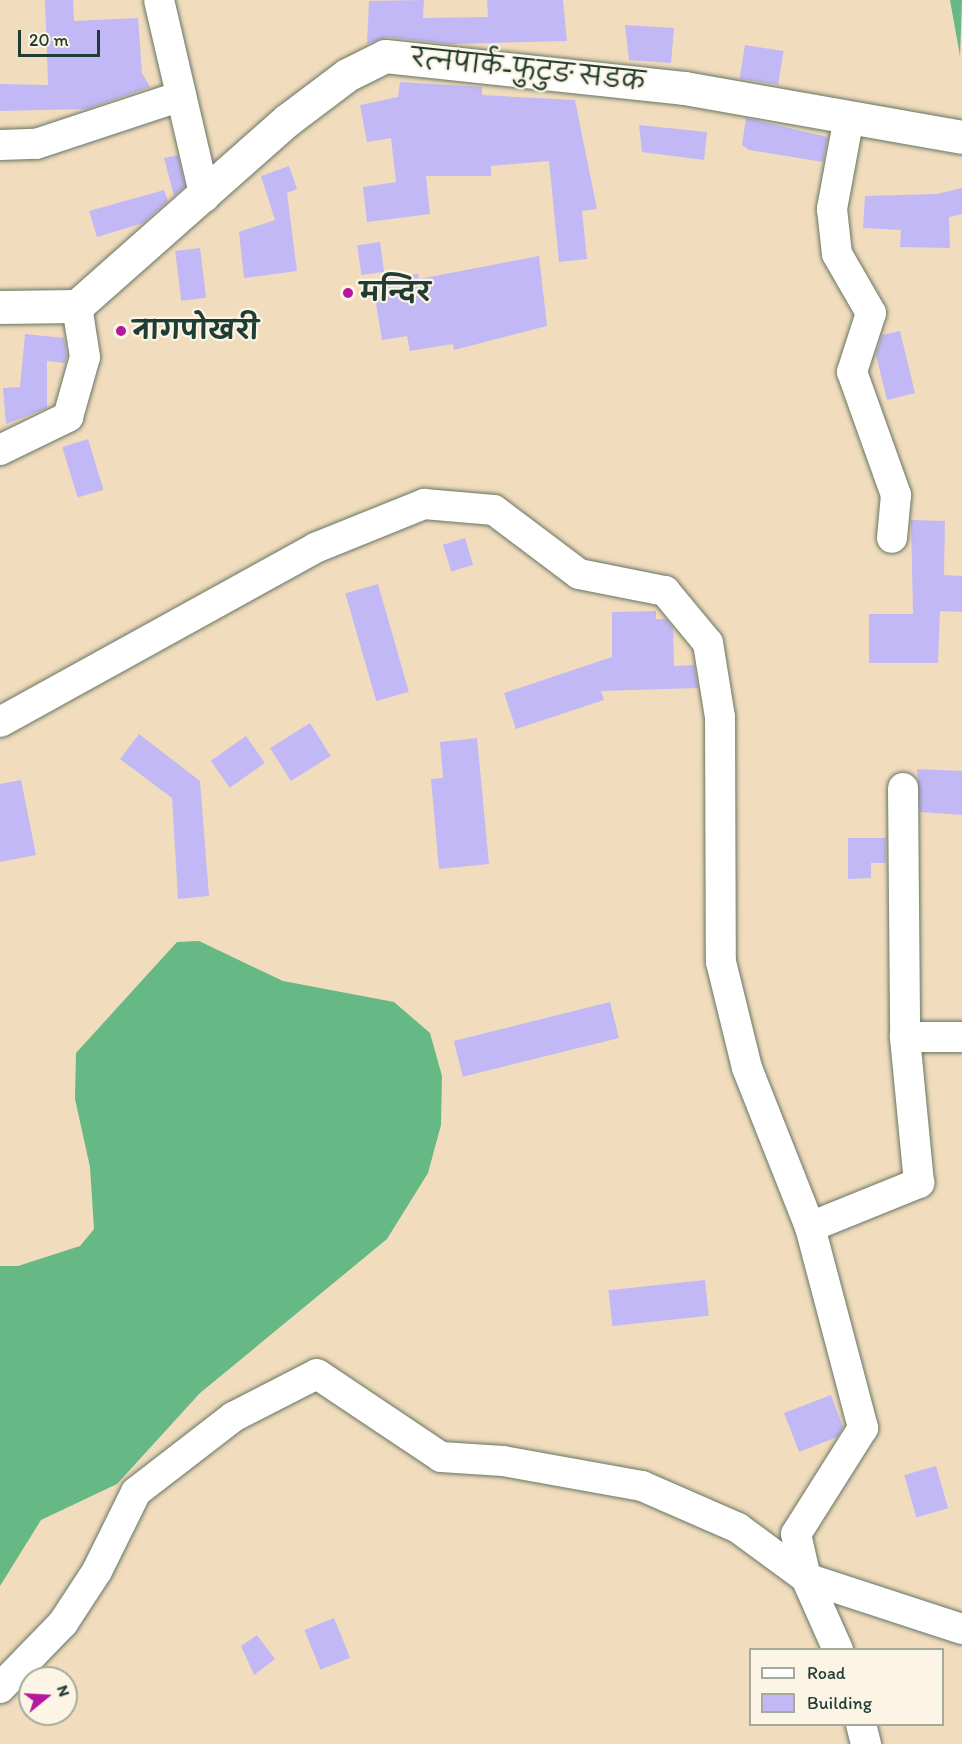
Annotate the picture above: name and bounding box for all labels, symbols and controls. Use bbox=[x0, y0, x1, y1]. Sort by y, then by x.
scale bar bbox=[21, 18, 104, 56]
text: 20 m bbox=[29, 29, 69, 51]
street label: रत्नपार्क-फुटुङ सडक bbox=[409, 42, 647, 98]
place label: मन्दिर bbox=[360, 277, 430, 309]
marker: मन्दिर bbox=[341, 286, 355, 300]
place label: नागपोखरी bbox=[133, 315, 259, 347]
marker: नागपोखरी bbox=[114, 324, 128, 338]
legend bbox=[749, 1648, 944, 1726]
text: Road bbox=[807, 1662, 846, 1684]
north arrow bbox=[18, 1666, 78, 1726]
text: N bbox=[53, 1683, 74, 1699]
text: Building bbox=[807, 1692, 872, 1714]

